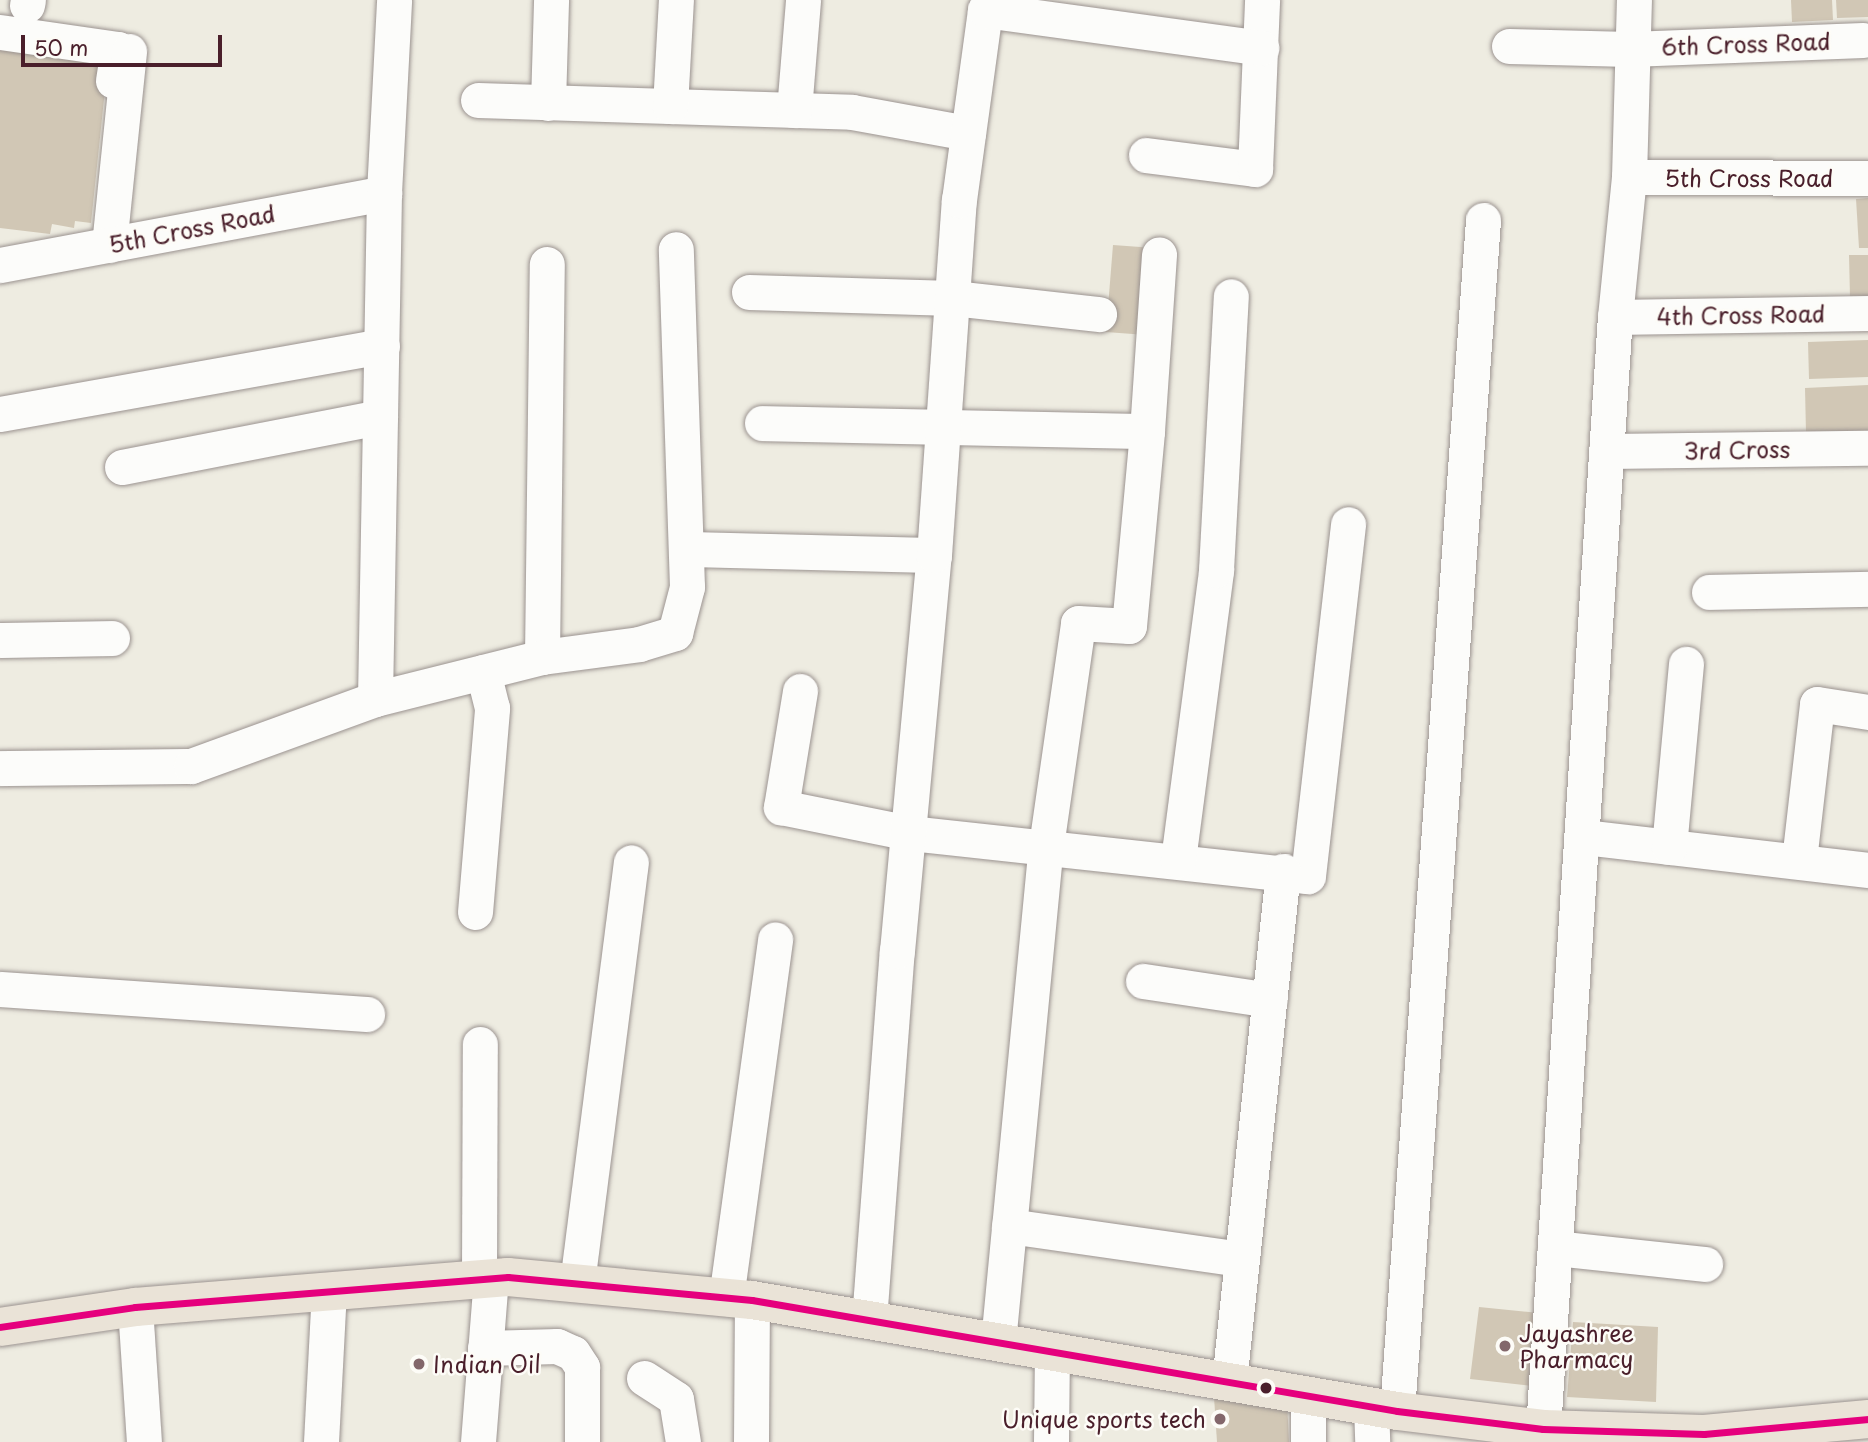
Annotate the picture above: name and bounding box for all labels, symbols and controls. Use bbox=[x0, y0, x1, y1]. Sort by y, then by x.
scale bar bbox=[24, 21, 226, 65]
street label: 6th Cross Road bbox=[1660, 27, 1832, 61]
text: 50 m bbox=[34, 31, 88, 63]
street label: 5th Cross Road bbox=[1664, 164, 1834, 192]
street label: 5th Cross Road bbox=[106, 199, 278, 259]
street label: 4th Cross Road bbox=[1656, 300, 1826, 330]
street label: 3rd Cross bbox=[1683, 435, 1791, 465]
place label: Jayashree Pharmacy bbox=[1519, 1319, 1634, 1373]
marker: Jayashree Pharmacy bbox=[1497, 1338, 1513, 1354]
place label: Indian Oil bbox=[433, 1350, 541, 1378]
marker: Indian Oil bbox=[411, 1356, 427, 1372]
unlabelled marker bbox=[1259, 1381, 1273, 1395]
place label: Unique sports tech bbox=[1000, 1405, 1206, 1433]
marker: Unique sports tech bbox=[1212, 1411, 1228, 1427]

